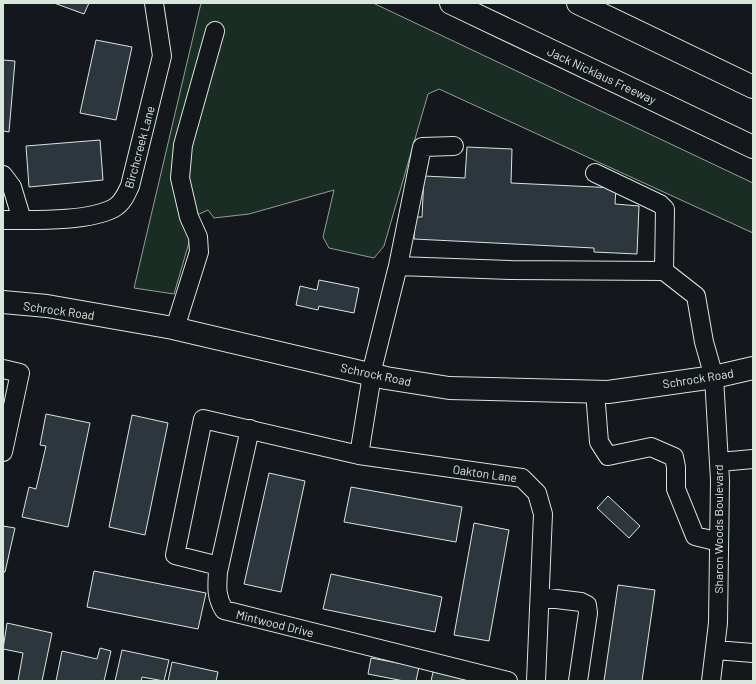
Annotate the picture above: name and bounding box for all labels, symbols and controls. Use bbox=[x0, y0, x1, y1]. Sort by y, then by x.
street label: Jack Nicklaus Freeway bbox=[545, 44, 659, 107]
street label: Birchcreek Lane bbox=[121, 104, 157, 190]
street label: Schrock Road bbox=[22, 298, 96, 322]
street label: Schrock Road bbox=[339, 360, 413, 388]
street label: Schrock Road bbox=[661, 365, 735, 391]
street label: Oakton Lane bbox=[452, 462, 518, 484]
street label: Sharon Woods Boulevard bbox=[711, 464, 725, 594]
street label: Mintwood Drive bbox=[235, 607, 315, 639]

